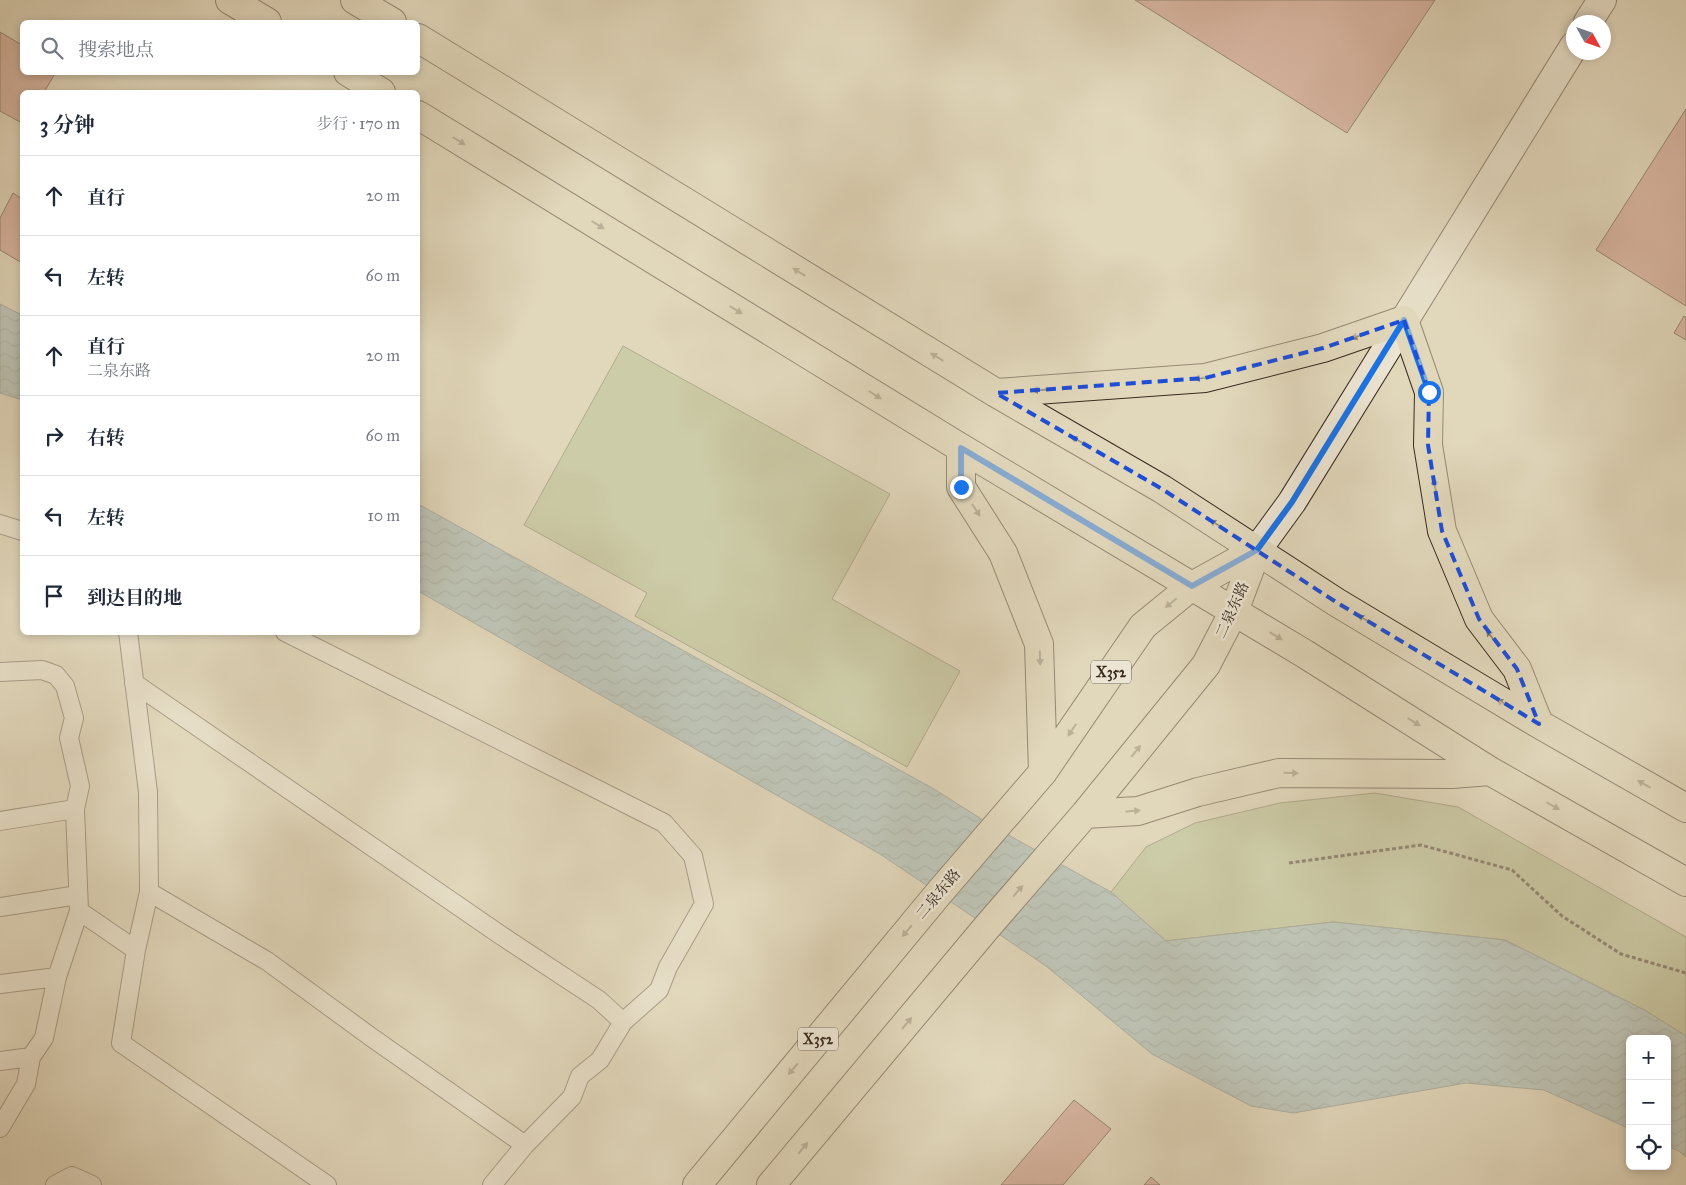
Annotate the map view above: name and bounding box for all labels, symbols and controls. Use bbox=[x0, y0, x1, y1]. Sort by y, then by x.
north arrow bbox=[1566, 15, 1611, 60]
search box bbox=[20, 20, 420, 75]
icon: search bbox=[38, 34, 66, 62]
text: 搜索地点 bbox=[78, 38, 154, 61]
text: 3 分钟 bbox=[40, 112, 95, 138]
text: 步行 · 170 m bbox=[317, 114, 400, 133]
one-way arrow bbox=[453, 136, 466, 145]
icon: ahead bbox=[40, 182, 68, 210]
text: 直行 bbox=[87, 186, 125, 209]
text: 20 m bbox=[366, 186, 400, 205]
one-way arrow bbox=[591, 221, 604, 230]
icon: left bbox=[40, 262, 68, 290]
text: 左转 bbox=[87, 266, 125, 289]
text: 60 m bbox=[366, 266, 400, 285]
one-way arrow bbox=[792, 267, 805, 276]
one-way arrow bbox=[730, 306, 743, 315]
one-way arrow bbox=[1350, 332, 1365, 340]
text: 直行 bbox=[87, 335, 125, 358]
icon: ahead bbox=[40, 342, 68, 370]
text: 20 m bbox=[366, 346, 400, 365]
one-way arrow bbox=[931, 352, 944, 361]
text: 二泉东路 bbox=[87, 361, 151, 380]
one-way arrow bbox=[1193, 374, 1209, 382]
route start bbox=[1418, 381, 1441, 404]
one-way arrow bbox=[1031, 386, 1047, 394]
one-way arrow bbox=[868, 391, 881, 400]
icon: right bbox=[40, 422, 68, 450]
text: 右转 bbox=[87, 426, 125, 449]
text: 60 m bbox=[366, 426, 400, 445]
one-way arrow bbox=[1070, 435, 1084, 444]
route end bbox=[950, 476, 973, 499]
one-way arrow bbox=[1430, 477, 1438, 493]
icon: left bbox=[40, 502, 68, 530]
one-way arrow bbox=[971, 504, 981, 517]
text: 左转 bbox=[87, 506, 125, 529]
text: 10 m bbox=[368, 506, 400, 525]
one-way arrow bbox=[1209, 519, 1223, 529]
street label: 二泉东路 bbox=[1212, 579, 1252, 641]
icon: arrive bbox=[40, 582, 68, 610]
text: 到达目的地 bbox=[87, 586, 182, 609]
one-way arrow bbox=[1165, 597, 1177, 608]
one-way arrow bbox=[1357, 614, 1370, 623]
one-way arrow bbox=[1486, 629, 1497, 642]
one-way arrow bbox=[1270, 632, 1283, 641]
one-way arrow bbox=[1036, 650, 1044, 666]
road number: X352 bbox=[1091, 660, 1131, 684]
one-way arrow bbox=[1497, 698, 1510, 707]
one-way arrow bbox=[1407, 718, 1420, 727]
one-way arrow bbox=[1067, 723, 1076, 737]
one-way arrow bbox=[1130, 745, 1141, 758]
one-way arrow bbox=[1283, 769, 1299, 777]
one-way arrow bbox=[1636, 780, 1651, 788]
one-way arrow bbox=[1546, 802, 1559, 811]
one-way arrow bbox=[1126, 807, 1142, 815]
street label: 二泉东路 bbox=[912, 865, 964, 923]
one-way arrow bbox=[1012, 886, 1024, 898]
one-way arrow bbox=[902, 924, 913, 937]
one-way arrow bbox=[901, 1017, 912, 1029]
road number: X352 bbox=[798, 1028, 838, 1050]
map controls bbox=[1626, 1035, 1671, 1170]
button: + bbox=[1626, 1035, 1671, 1080]
one-way arrow bbox=[787, 1063, 798, 1076]
button: − bbox=[1626, 1080, 1671, 1125]
button: locate bbox=[1626, 1125, 1671, 1170]
one-way arrow bbox=[797, 1141, 808, 1154]

